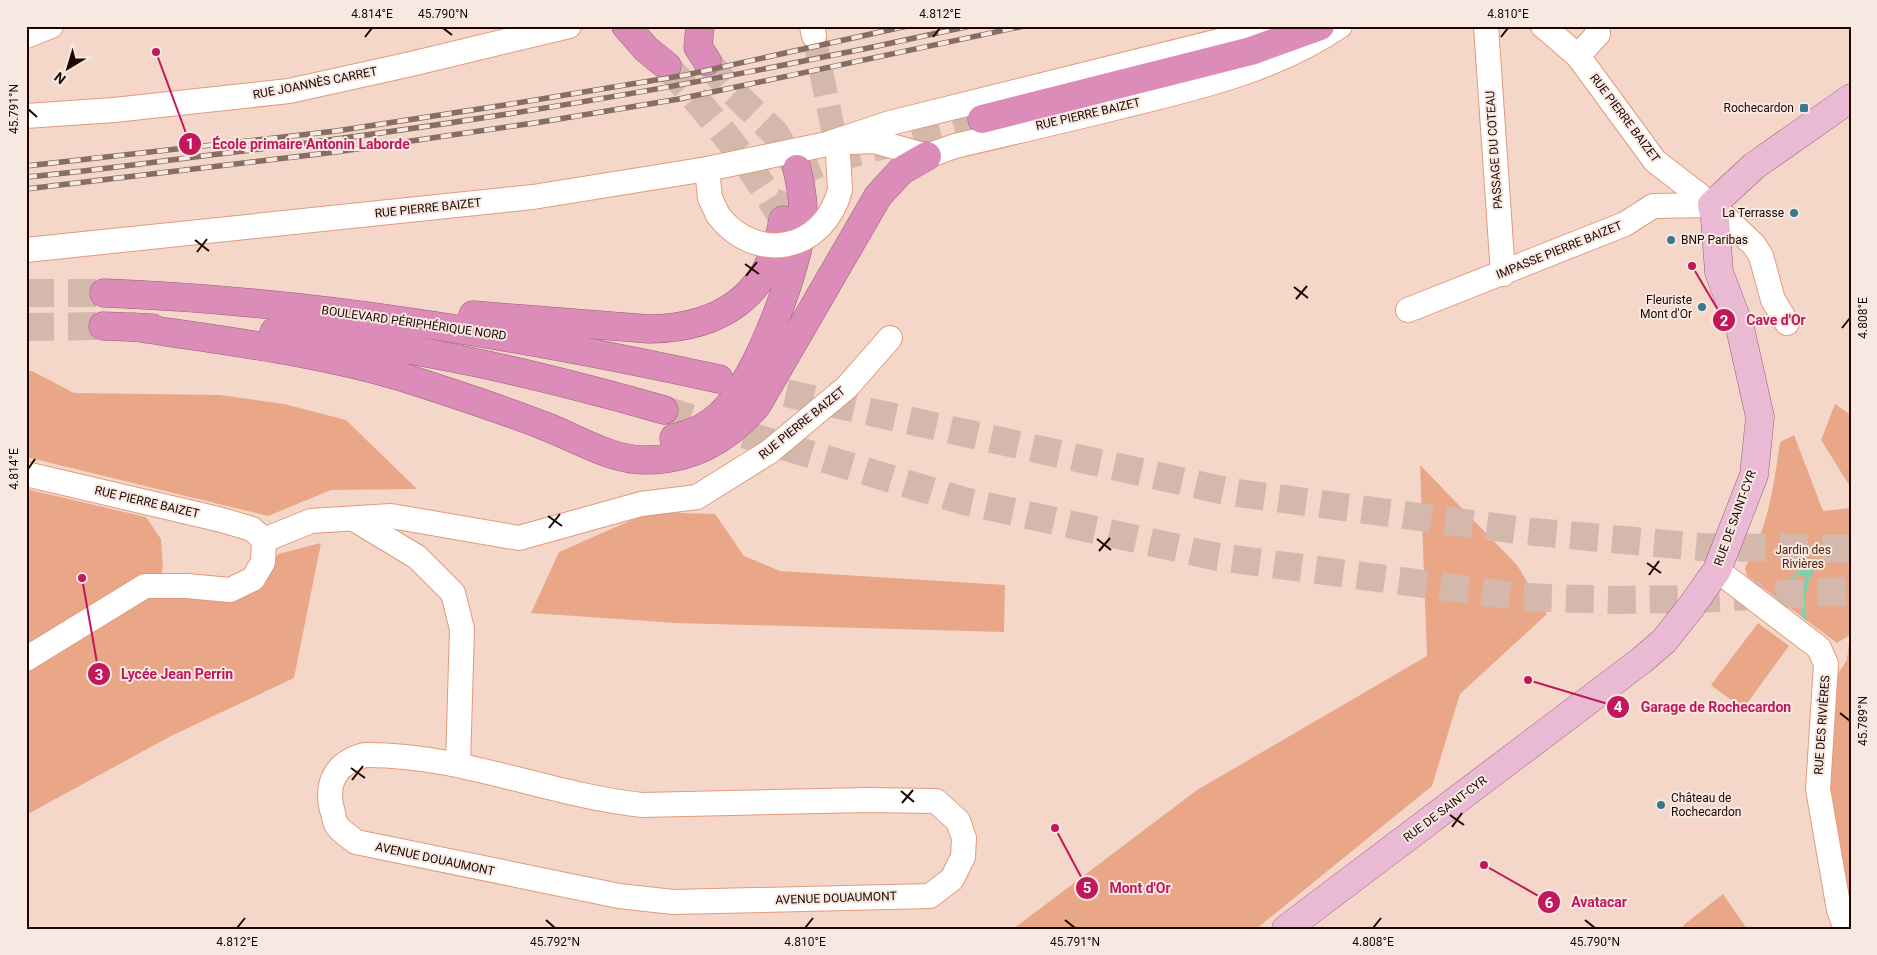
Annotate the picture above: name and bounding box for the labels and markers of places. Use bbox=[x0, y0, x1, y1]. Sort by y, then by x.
place label: Rochecardon bbox=[1724, 101, 1794, 115]
marker: Rochecardon bbox=[1798, 102, 1810, 114]
callout: École primaire Antonin Laborde bbox=[178, 130, 420, 159]
place label: La Terrasse bbox=[1722, 206, 1784, 220]
marker: La Terrasse bbox=[1788, 207, 1800, 219]
place label: BNP Paribas bbox=[1681, 233, 1748, 247]
marker: BNP Paribas bbox=[1665, 234, 1677, 246]
place label: Fleuriste Mont d'Or bbox=[1640, 293, 1692, 321]
marker: Fleuriste Mont d'Or bbox=[1696, 301, 1708, 313]
callout: Cave d'Or bbox=[1712, 306, 1816, 335]
callout: Lycée Jean Perrin bbox=[86, 660, 244, 689]
callout: Garage de Rochecardon bbox=[1606, 692, 1801, 721]
place label: Château de Rochecardon bbox=[1671, 791, 1742, 819]
marker: Château de Rochecardon bbox=[1655, 799, 1667, 811]
callout: Mont d'Or bbox=[1075, 873, 1181, 902]
callout: Avatacar bbox=[1537, 888, 1637, 917]

